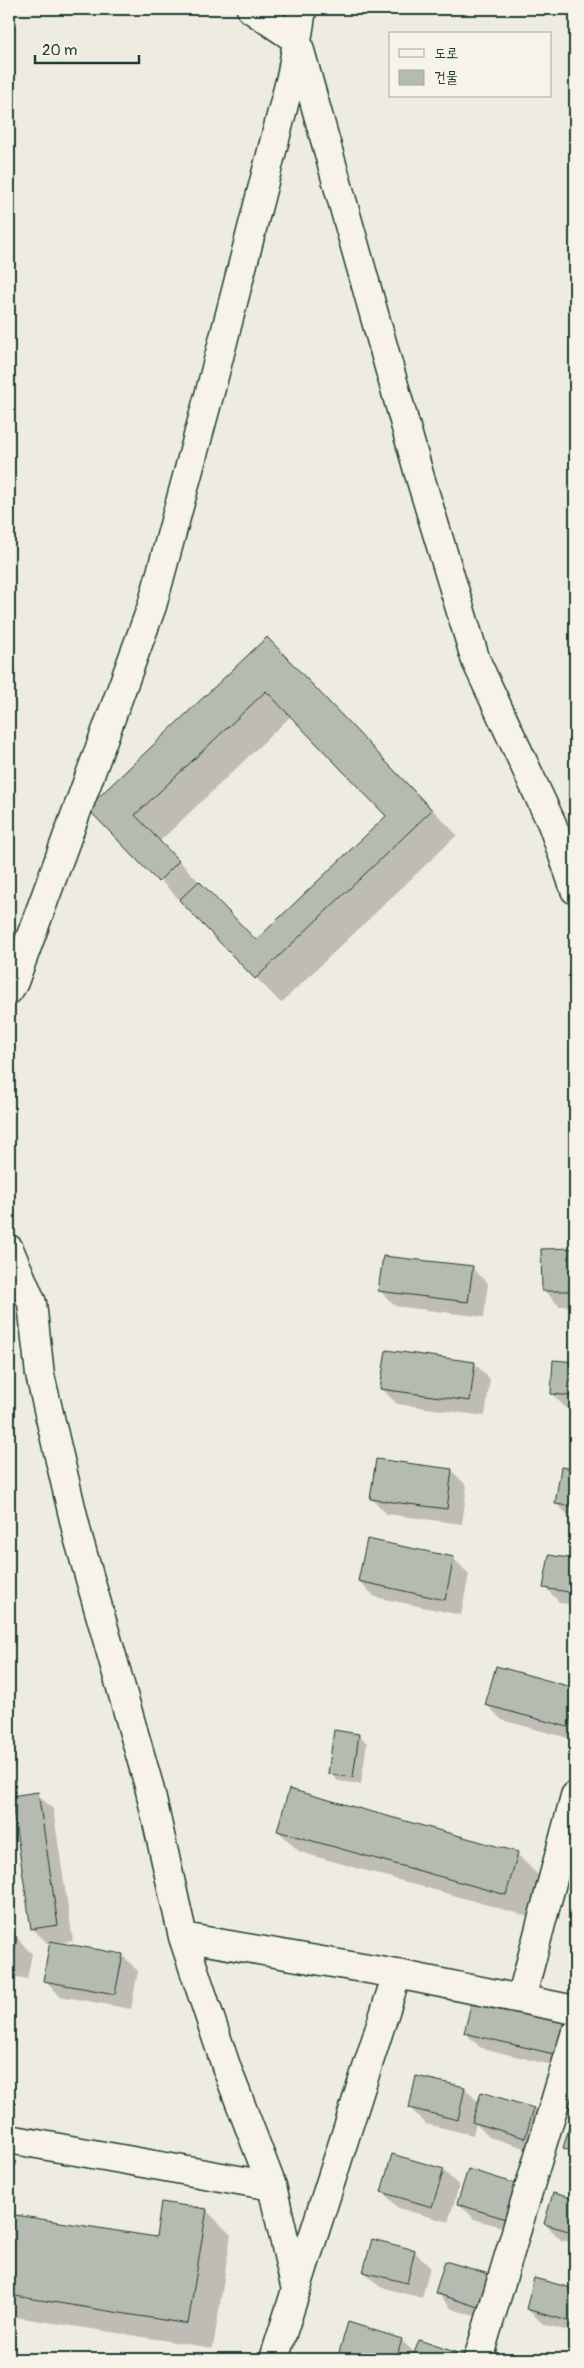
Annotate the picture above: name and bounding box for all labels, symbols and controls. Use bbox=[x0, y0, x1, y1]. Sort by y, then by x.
scale bar bbox=[35, 32, 139, 64]
legend bbox=[389, 32, 552, 98]
text: 20 m bbox=[42, 41, 77, 60]
text: 도로 bbox=[434, 44, 458, 63]
text: 건물 bbox=[434, 68, 458, 87]

